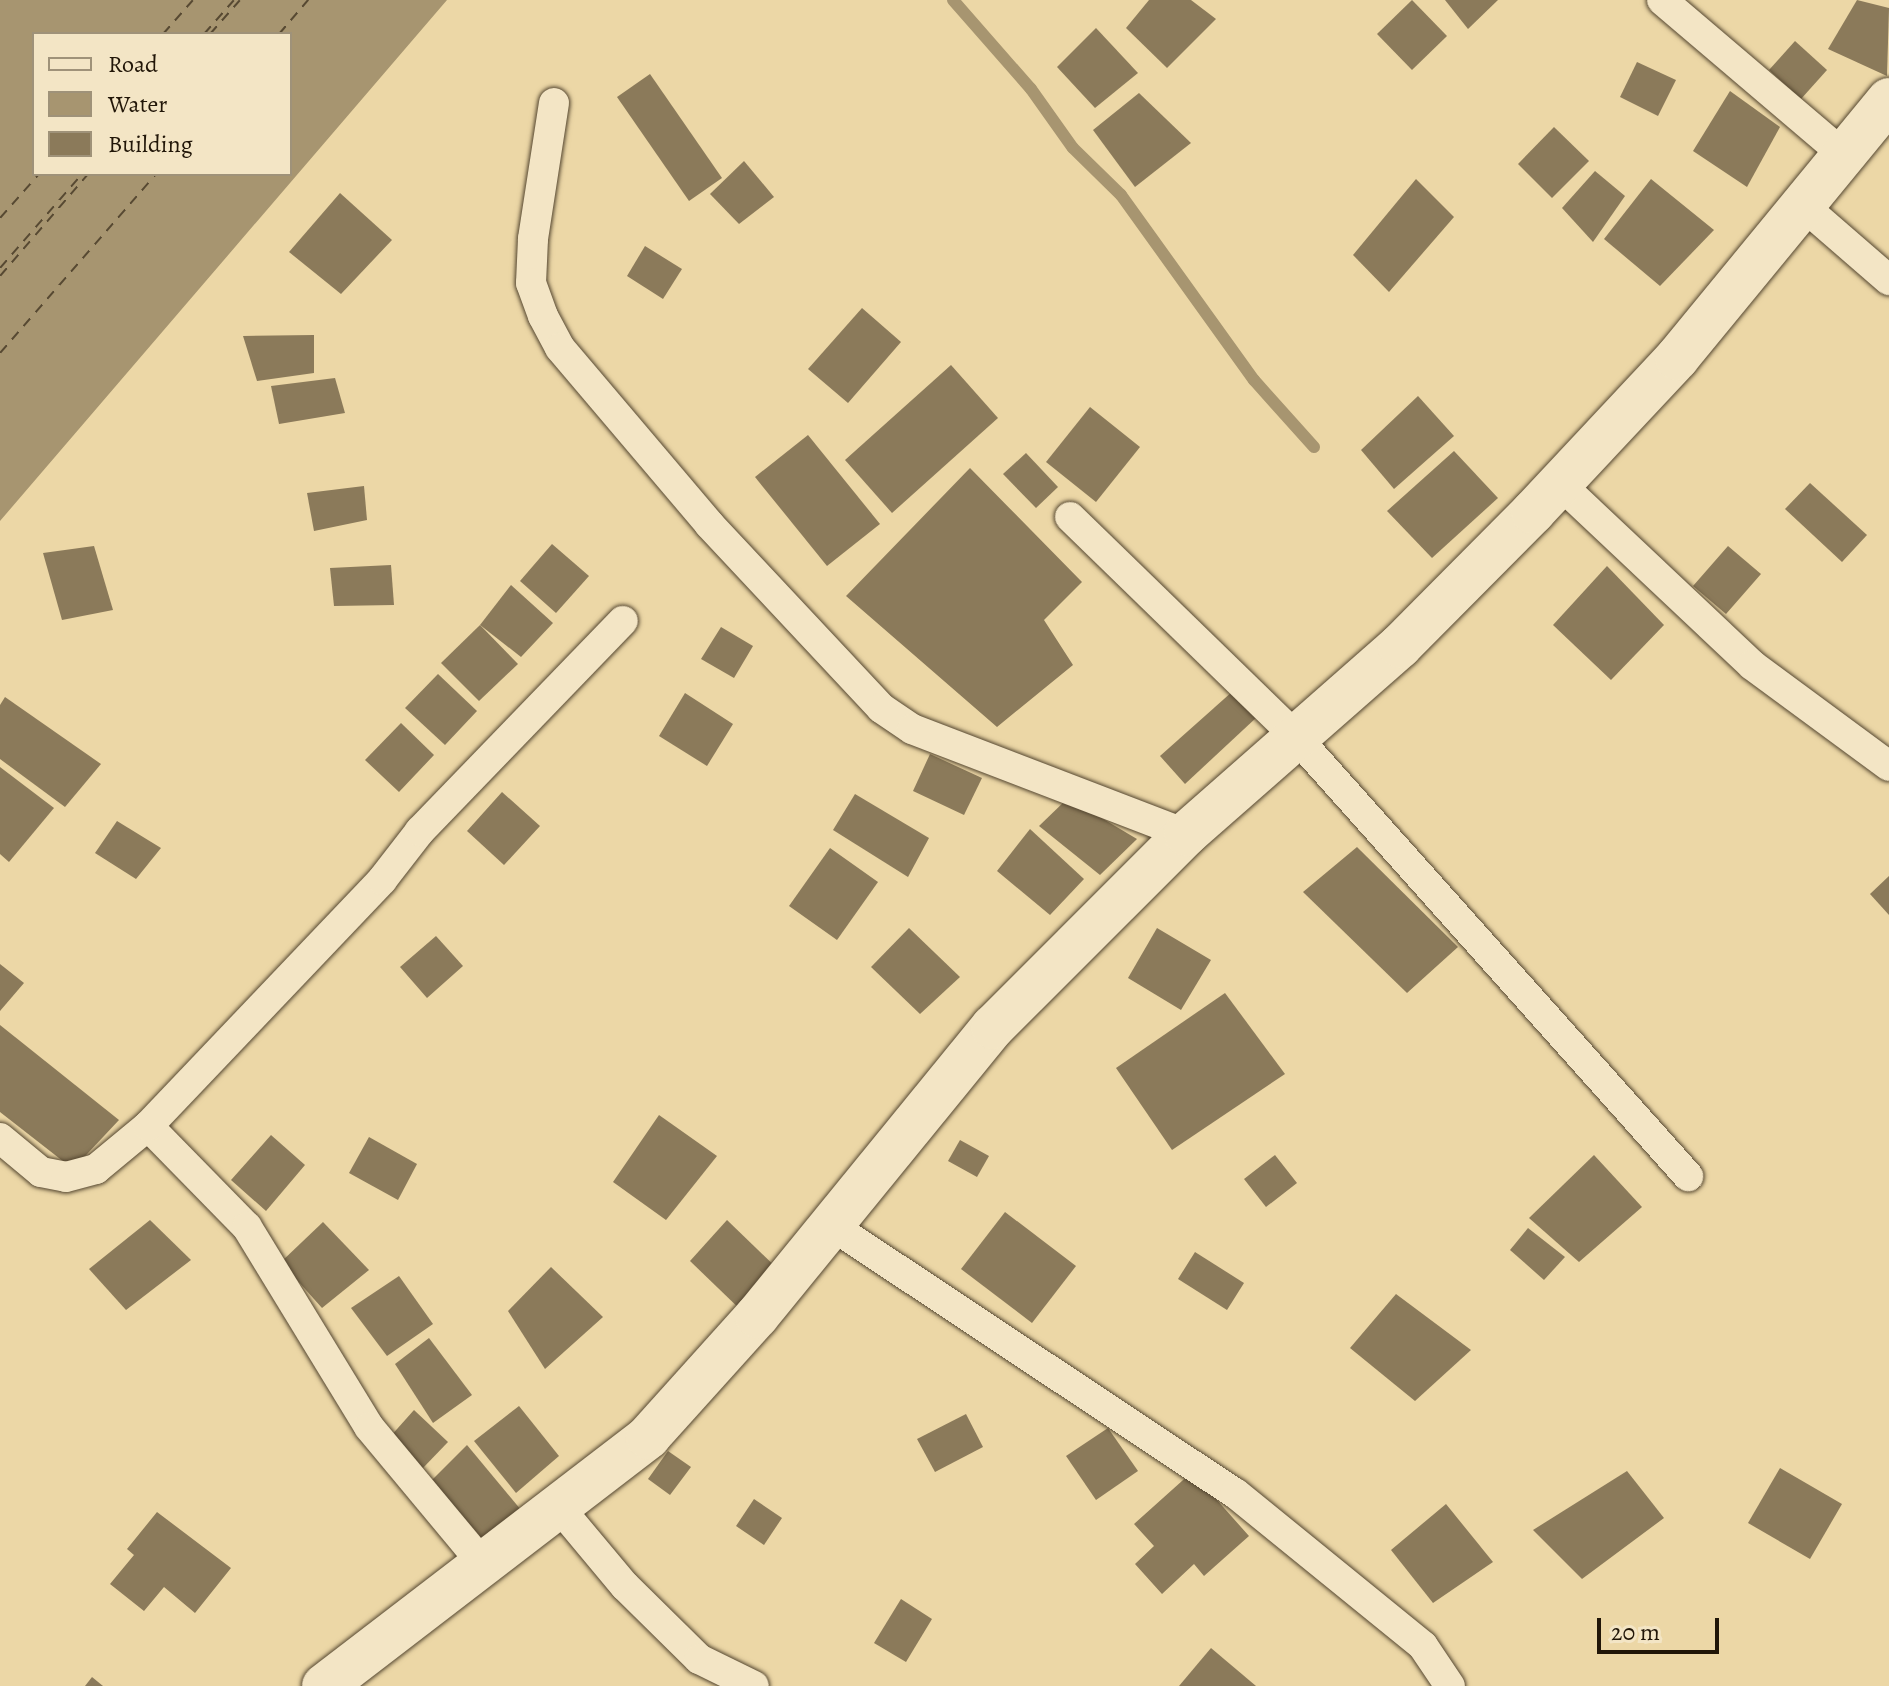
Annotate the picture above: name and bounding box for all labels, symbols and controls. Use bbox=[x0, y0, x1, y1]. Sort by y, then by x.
legend bbox=[32, 32, 292, 176]
text: Road bbox=[108, 48, 158, 80]
text: Water bbox=[108, 88, 168, 120]
text: Building bbox=[108, 128, 193, 160]
scale bar bbox=[1601, 1602, 1723, 1652]
text: 20 m bbox=[1611, 1616, 1660, 1648]

